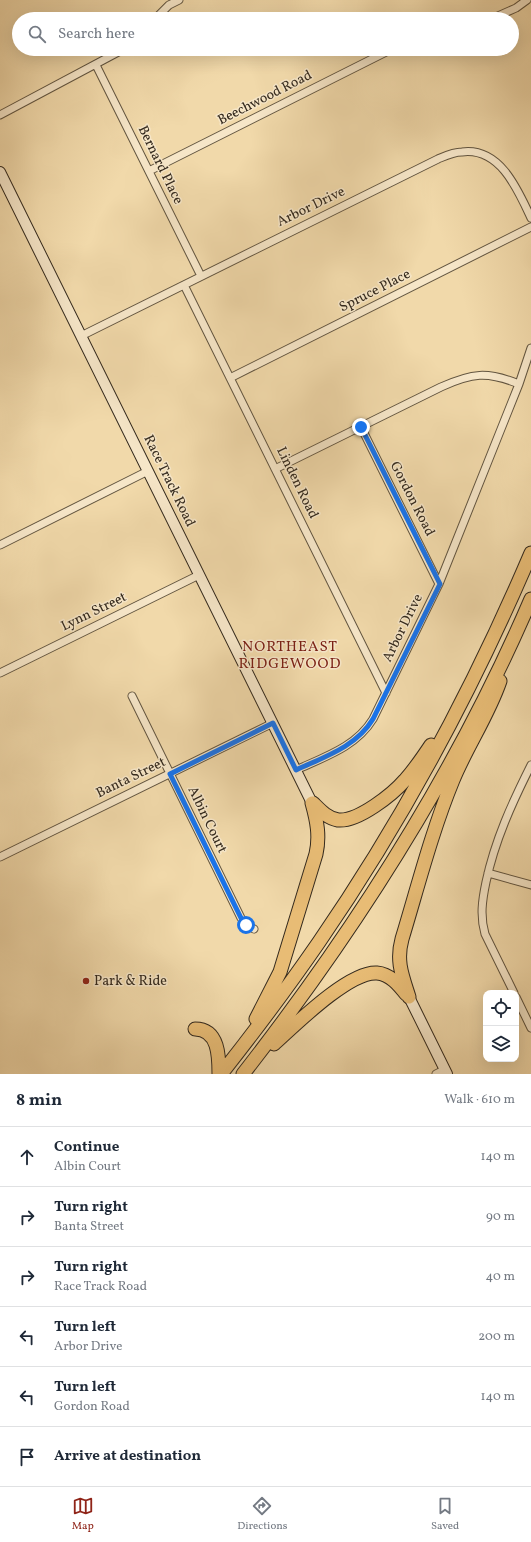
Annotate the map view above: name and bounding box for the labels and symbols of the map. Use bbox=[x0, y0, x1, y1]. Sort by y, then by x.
street label: Beechwood Road bbox=[215, 66, 316, 130]
street label: Bernard Place bbox=[133, 122, 187, 208]
street label: Arbor Drive bbox=[274, 182, 349, 232]
street label: Spruce Place bbox=[336, 265, 414, 317]
route end bbox=[352, 418, 370, 436]
street label: Race Track Road bbox=[138, 432, 200, 530]
street label: Linden Road bbox=[271, 444, 323, 522]
street label: Gordon Road bbox=[385, 458, 439, 540]
street label: Lynn Street bbox=[58, 588, 130, 636]
street label: Arbor Drive bbox=[378, 590, 428, 665]
district label: NORTHEAST RIDGEWOOD bbox=[239, 637, 341, 675]
street label: Banta Street bbox=[93, 753, 169, 803]
street label: Albin Court bbox=[183, 783, 231, 857]
route start bbox=[237, 916, 255, 934]
place label: Park & Ride bbox=[94, 972, 167, 991]
marker: Park & Ride bbox=[81, 976, 91, 986]

